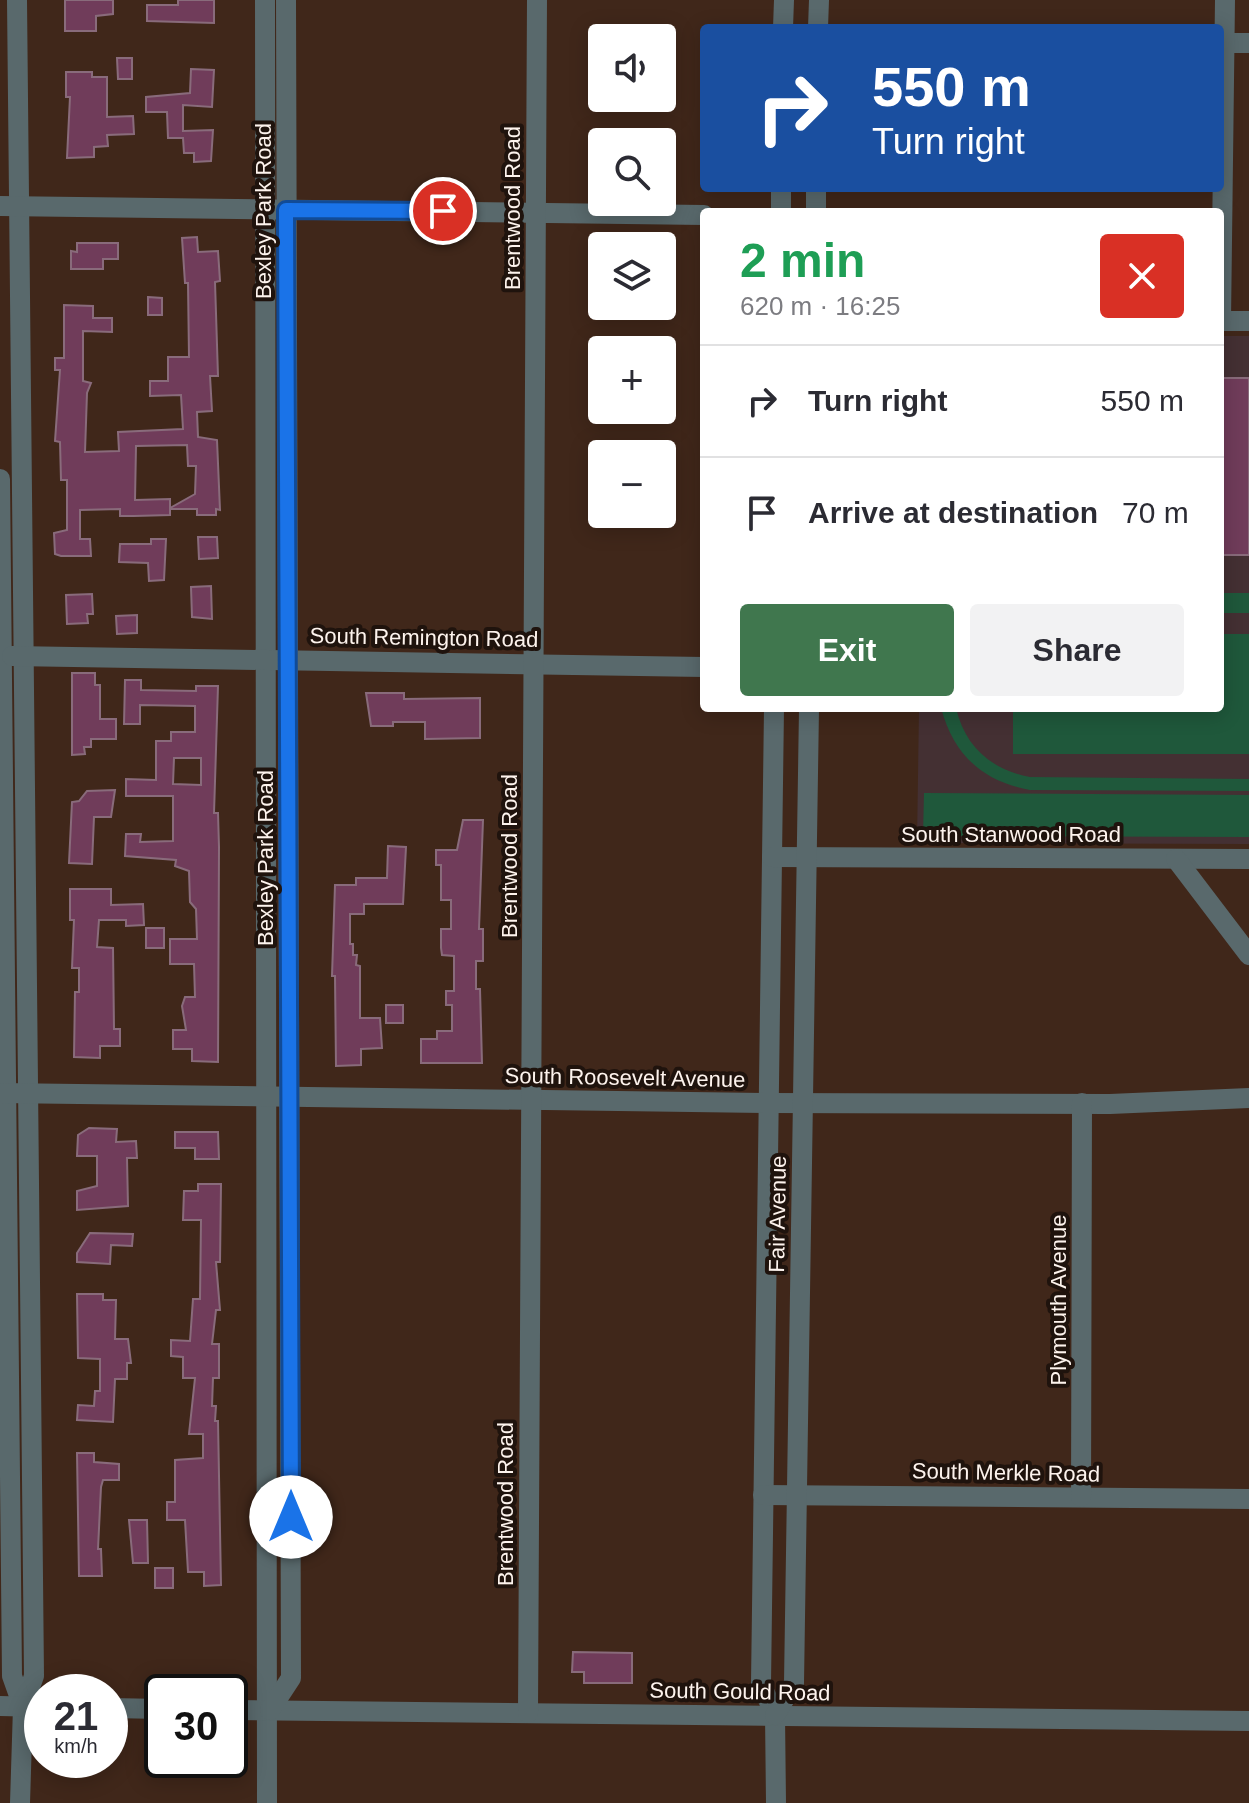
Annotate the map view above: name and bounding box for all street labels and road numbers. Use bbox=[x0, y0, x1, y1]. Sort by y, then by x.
street label: Bexley Park Road bbox=[251, 123, 276, 299]
street label: Brentwood Road bbox=[500, 126, 525, 290]
street label: South Remington Road bbox=[309, 623, 539, 652]
street label: Bexley Park Road bbox=[253, 770, 278, 946]
street label: Brentwood Road bbox=[497, 774, 522, 938]
street label: South Stanwood Road bbox=[901, 822, 1121, 847]
street label: South Roosevelt Avenue bbox=[505, 1063, 745, 1092]
street label: Fair Avenue bbox=[764, 1155, 791, 1273]
street label: Plymouth Avenue bbox=[1046, 1215, 1071, 1385]
street label: Brentwood Road bbox=[493, 1422, 518, 1586]
street label: South Merkle Road bbox=[912, 1458, 1100, 1487]
street label: South Gould Road bbox=[649, 1677, 831, 1706]

